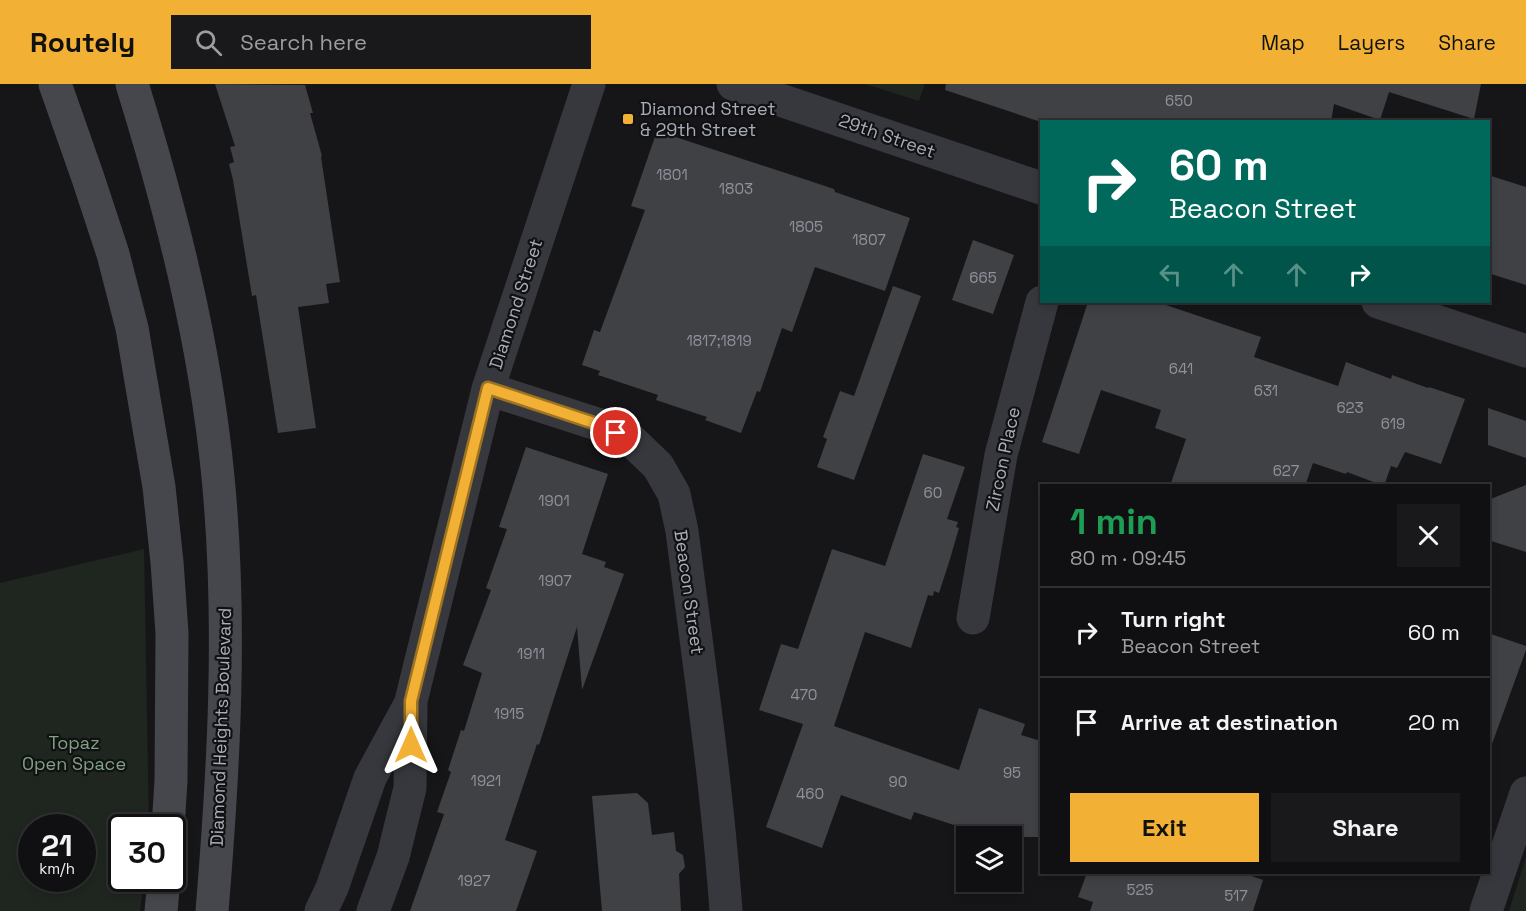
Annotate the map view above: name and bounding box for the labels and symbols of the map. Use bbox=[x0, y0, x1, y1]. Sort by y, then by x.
house number: 650 bbox=[1165, 91, 1193, 110]
place label: Diamond Street & 29th Street bbox=[640, 97, 776, 141]
street label: 29th Street bbox=[836, 108, 939, 163]
marker: Diamond Street & 29th Street bbox=[621, 112, 635, 126]
house number: 1801 bbox=[656, 165, 688, 184]
house number: 1803 bbox=[719, 179, 753, 198]
house number: 1805 bbox=[789, 217, 823, 236]
house number: 1807 bbox=[852, 230, 886, 249]
street label: Diamond Street bbox=[484, 236, 547, 372]
house number: 665 bbox=[969, 268, 997, 287]
house number: 1817;1819 bbox=[686, 331, 752, 350]
house number: 641 bbox=[1169, 359, 1193, 378]
house number: 631 bbox=[1254, 381, 1278, 400]
house number: 623 bbox=[1336, 398, 1364, 417]
street label: Zircon Place bbox=[980, 405, 1025, 513]
pin bbox=[590, 407, 641, 458]
house number: 619 bbox=[1381, 414, 1405, 433]
house number: 627 bbox=[1273, 461, 1299, 480]
house number: 60 bbox=[924, 483, 942, 502]
house number: 1901 bbox=[538, 491, 570, 510]
street label: Beacon Street bbox=[669, 528, 710, 656]
house number: 1907 bbox=[538, 571, 572, 590]
street label: Diamond Heights Boulevard bbox=[205, 607, 236, 847]
house number: 1911 bbox=[517, 644, 545, 663]
house number: 470 bbox=[791, 685, 817, 704]
house number: 1915 bbox=[494, 704, 524, 723]
position arrow bbox=[379, 713, 443, 777]
park label: Topaz Open Space bbox=[22, 731, 126, 775]
house number: 95 bbox=[1003, 763, 1021, 782]
house number: 1921 bbox=[471, 771, 501, 790]
house number: 90 bbox=[889, 772, 907, 791]
house number: 460 bbox=[796, 784, 824, 803]
speed limit sign: 30 bbox=[108, 814, 186, 892]
house number: 1927 bbox=[458, 871, 490, 890]
house number: 525 bbox=[1127, 880, 1153, 899]
house number: 517 bbox=[1224, 886, 1248, 905]

